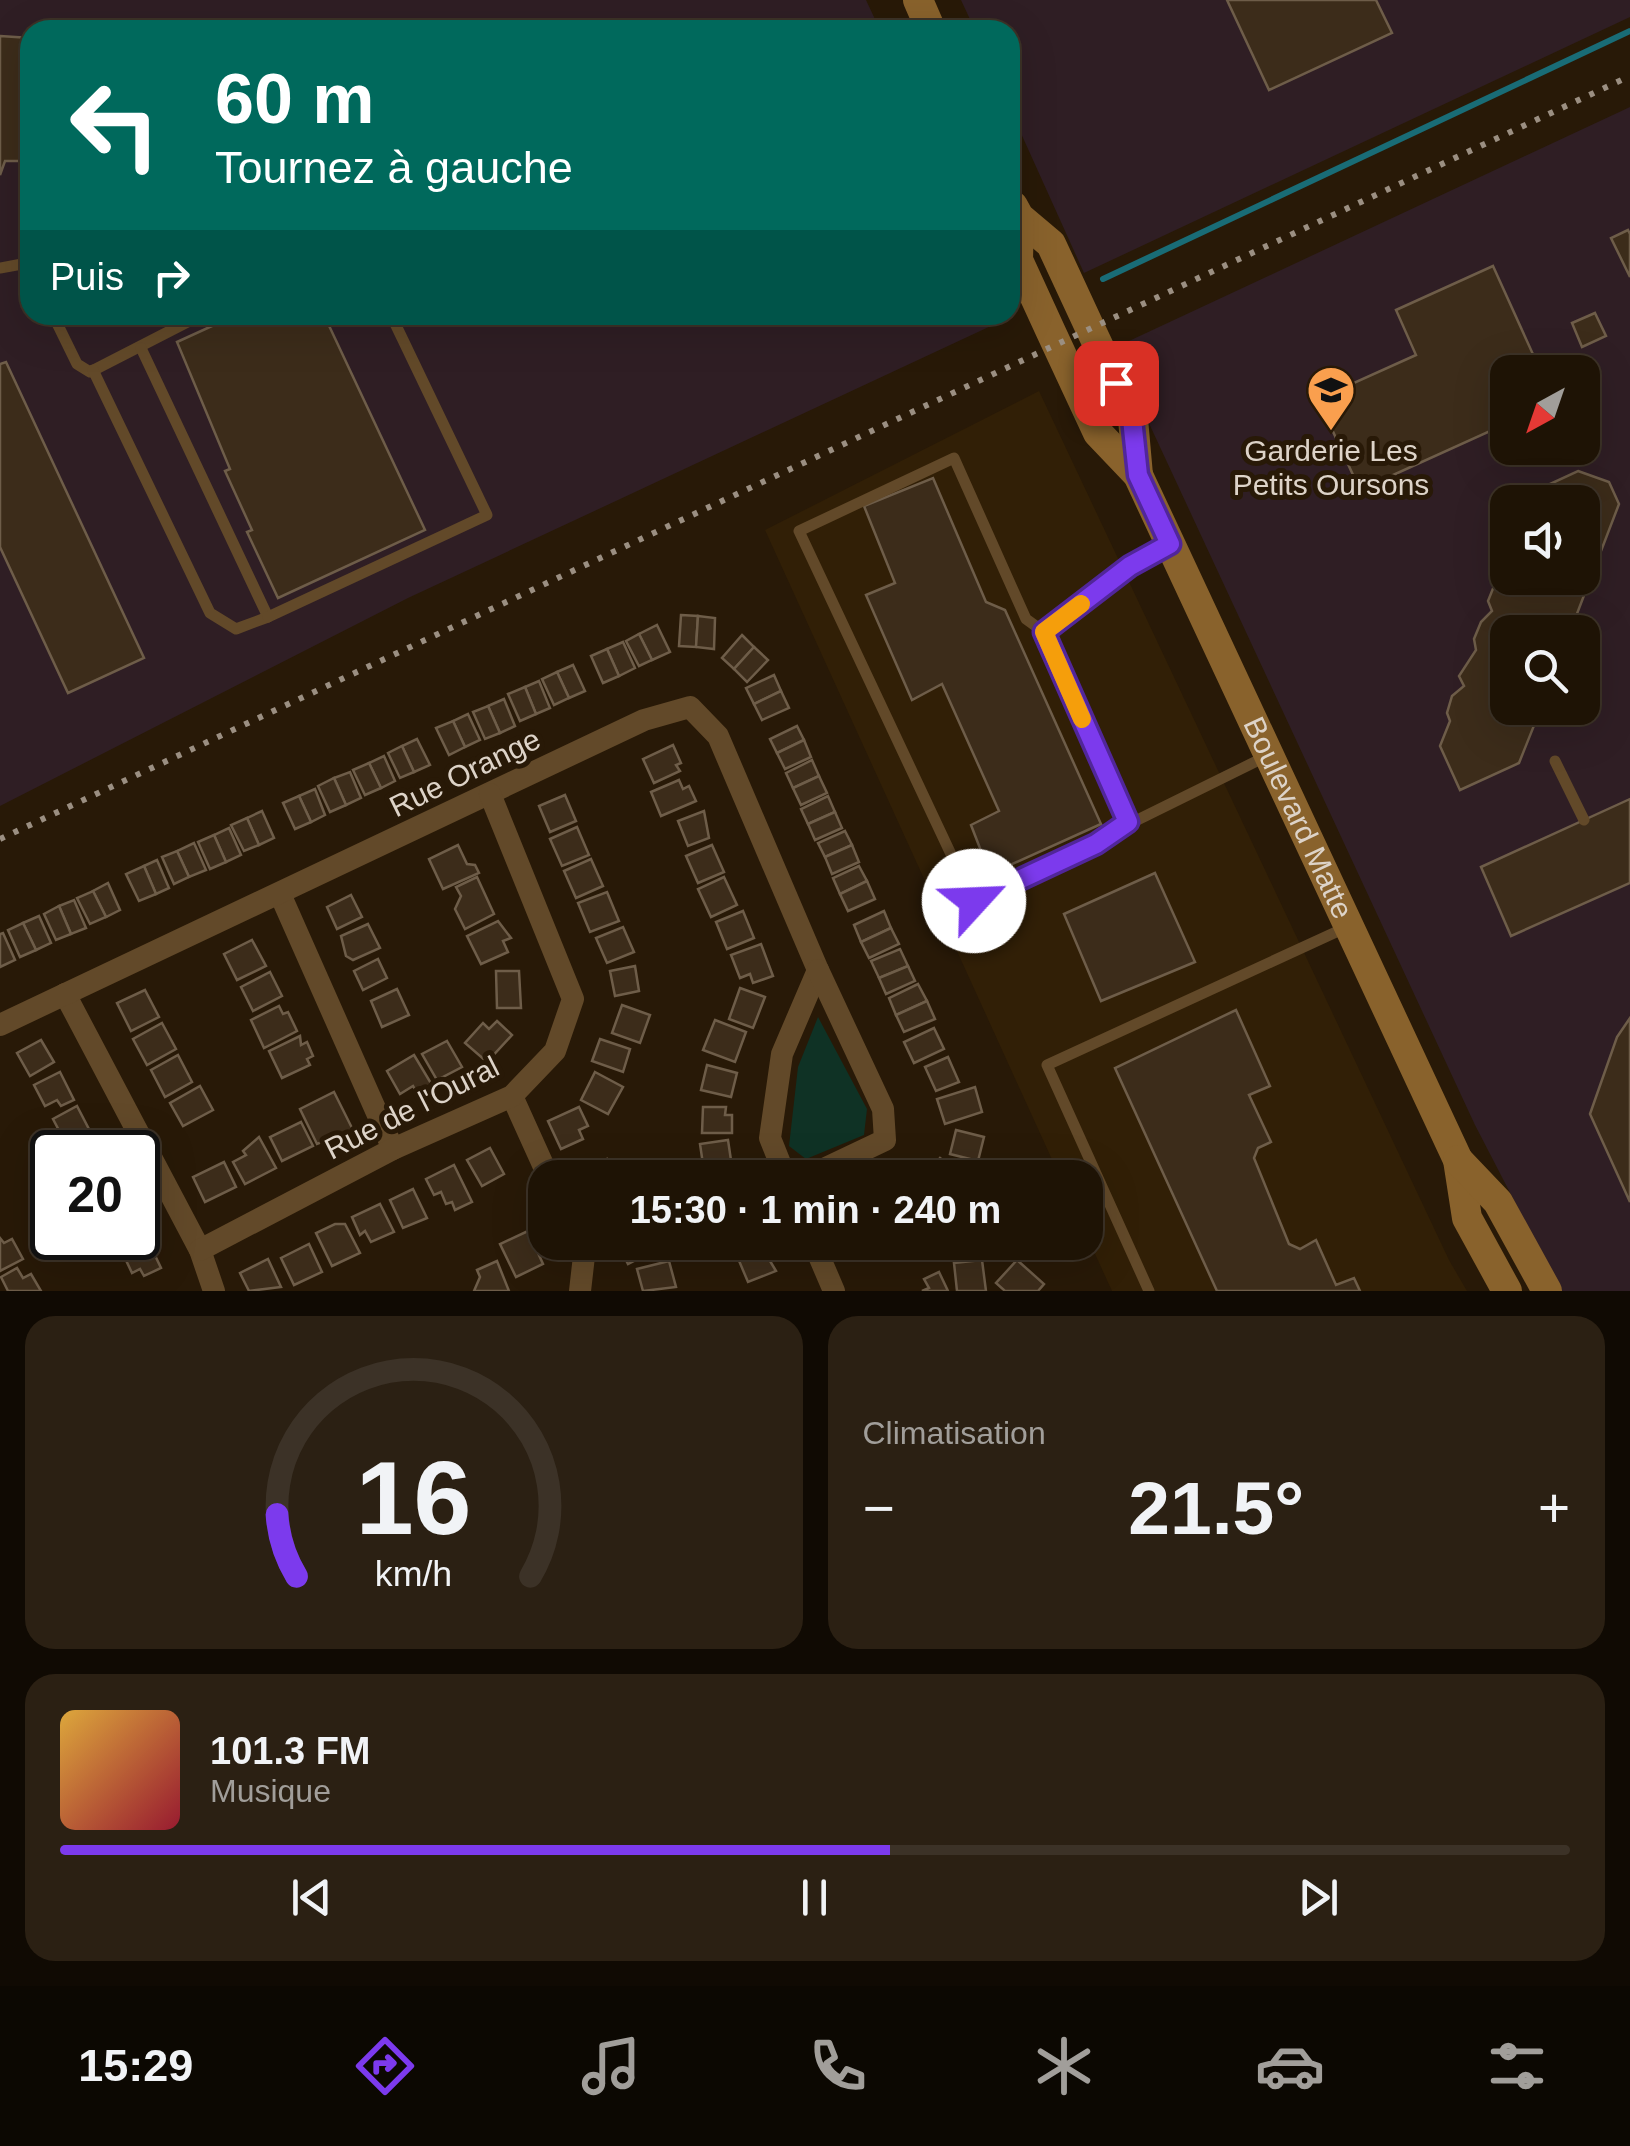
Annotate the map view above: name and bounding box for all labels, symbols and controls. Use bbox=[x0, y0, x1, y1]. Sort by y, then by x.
icon: left bbox=[50, 60, 180, 190]
text: 60 m bbox=[215, 60, 375, 138]
text: Tournez à gauche bbox=[215, 142, 573, 193]
icon: right bbox=[144, 250, 199, 305]
text: Puis bbox=[50, 256, 124, 298]
pin bbox=[1074, 341, 1159, 426]
north arrow bbox=[1490, 355, 1600, 465]
map controls bbox=[1490, 355, 1600, 725]
icon: arrive bbox=[1089, 356, 1144, 411]
school or university icon: Garderie Les Petits Oursons bbox=[1305, 364, 1357, 432]
place label: Garderie Les Petits Oursons bbox=[1233, 434, 1429, 501]
button: sound bbox=[1490, 485, 1600, 595]
button: search bbox=[1490, 615, 1600, 725]
street label: Boulevard Matte bbox=[1237, 712, 1360, 924]
street label: Rue Orange bbox=[384, 722, 545, 823]
position arrow bbox=[922, 849, 1026, 953]
street label: Rue de l'Oural bbox=[319, 1050, 504, 1166]
speed limit sign: 20 bbox=[30, 1130, 160, 1260]
text: 15:30 · 1 min · 240 m bbox=[630, 1189, 1001, 1231]
text: Climatisation bbox=[863, 1415, 1046, 1451]
text: 16 bbox=[356, 1440, 472, 1556]
text: 21.5° bbox=[1128, 1466, 1304, 1550]
text: − bbox=[863, 1477, 895, 1539]
text: + bbox=[1538, 1477, 1570, 1539]
text: km/h bbox=[375, 1554, 452, 1594]
text: 101.3 FM bbox=[210, 1730, 371, 1772]
text: Musique bbox=[210, 1773, 331, 1809]
icon: previous bbox=[284, 1870, 339, 1925]
icon: pause bbox=[787, 1870, 842, 1925]
icon: next bbox=[1291, 1870, 1346, 1925]
icon: directions bbox=[350, 2031, 420, 2101]
icon: music bbox=[576, 2031, 646, 2101]
icon: phone bbox=[803, 2031, 873, 2101]
icon: climate bbox=[1029, 2031, 1099, 2101]
icon: car bbox=[1255, 2031, 1325, 2101]
icon: filters bbox=[1482, 2031, 1552, 2101]
text: 15:29 bbox=[78, 2040, 193, 2091]

